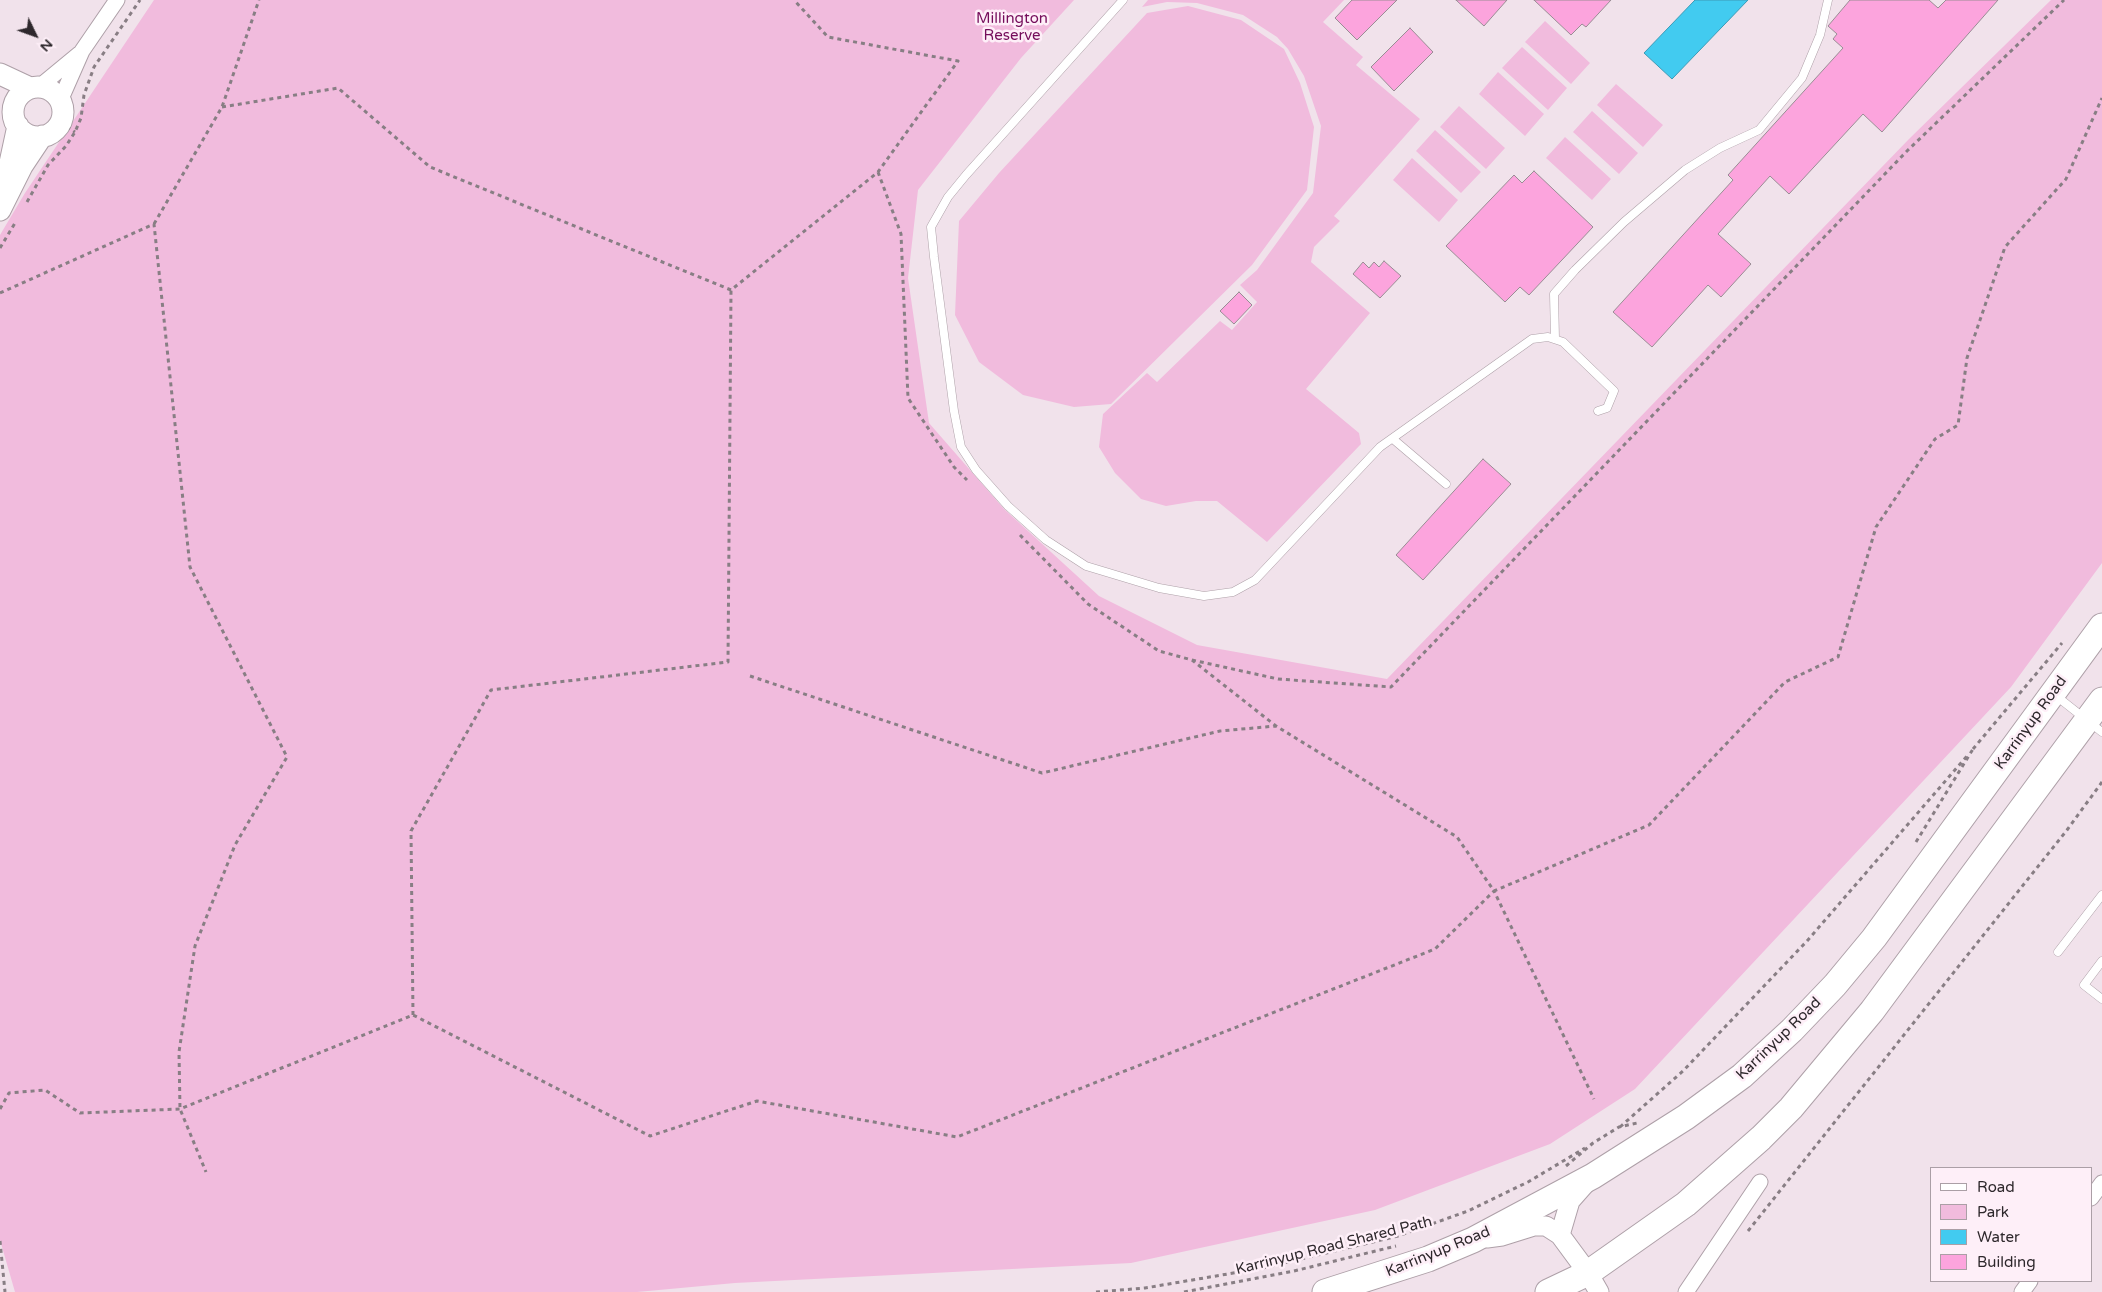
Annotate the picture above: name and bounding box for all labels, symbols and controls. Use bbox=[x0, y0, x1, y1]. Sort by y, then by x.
north arrow bbox=[10, 10, 60, 60]
park label: Millington Reserve bbox=[976, 10, 1048, 45]
text: N bbox=[36, 36, 57, 55]
street label: Karrinyup Road bbox=[1991, 673, 2071, 773]
street label: Karrinyup Road bbox=[1733, 994, 1825, 1084]
legend bbox=[1930, 1167, 2092, 1282]
text: Road bbox=[1977, 1178, 2015, 1196]
text: Park bbox=[1977, 1203, 2009, 1221]
street label: Karrinyup Road Shared Path bbox=[1234, 1213, 1434, 1279]
street label: Karrinyup Road bbox=[1383, 1223, 1493, 1281]
text: Water bbox=[1977, 1228, 2020, 1246]
text: Building bbox=[1977, 1253, 2036, 1271]

